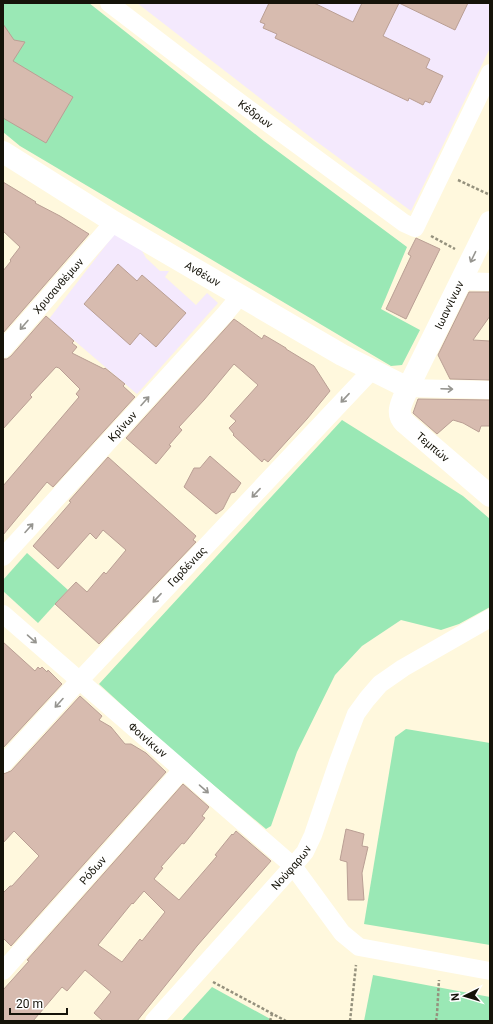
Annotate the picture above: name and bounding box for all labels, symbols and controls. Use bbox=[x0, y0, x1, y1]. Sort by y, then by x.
street label: Κέδρων bbox=[236, 97, 276, 132]
one-way arrow bbox=[469, 251, 476, 263]
street label: Χρυσανθέμων bbox=[31, 255, 87, 317]
street label: Ανθέων bbox=[182, 259, 223, 290]
street label: Ιωαννίνων bbox=[432, 278, 467, 332]
one-way arrow bbox=[19, 320, 28, 331]
one-way arrow bbox=[440, 385, 453, 393]
one-way arrow bbox=[340, 393, 350, 403]
one-way arrow bbox=[141, 396, 150, 406]
street label: Κρίνων bbox=[106, 408, 140, 444]
street label: Τεμπών bbox=[414, 430, 452, 465]
one-way arrow bbox=[251, 488, 261, 498]
one-way arrow bbox=[25, 523, 34, 533]
street label: Γαρδένιας bbox=[165, 544, 210, 590]
one-way arrow bbox=[153, 592, 162, 602]
one-way arrow bbox=[27, 635, 38, 644]
one-way arrow bbox=[54, 698, 64, 708]
street label: Φοινίκων bbox=[126, 720, 170, 761]
one-way arrow bbox=[199, 784, 209, 793]
street label: Νούφαρων bbox=[269, 843, 314, 893]
street label: Ρόδων bbox=[77, 853, 110, 887]
north arrow bbox=[445, 976, 485, 1016]
scale bar bbox=[10, 990, 67, 1016]
text: N bbox=[449, 992, 462, 1001]
text: 20 m bbox=[16, 997, 43, 1011]

